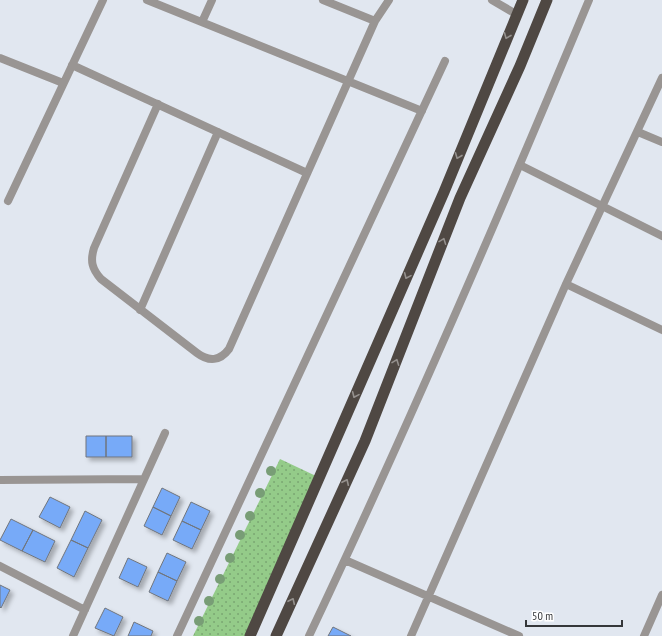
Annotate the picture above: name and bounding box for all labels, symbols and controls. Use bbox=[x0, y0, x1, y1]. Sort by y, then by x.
one-way arrow bbox=[504, 32, 512, 39]
one-way arrow bbox=[455, 153, 463, 160]
one-way arrow bbox=[439, 238, 447, 245]
one-way arrow bbox=[404, 271, 412, 279]
one-way arrow bbox=[391, 359, 399, 366]
one-way arrow bbox=[352, 391, 360, 398]
one-way arrow bbox=[341, 479, 349, 487]
one-way arrow bbox=[287, 597, 295, 605]
scale bar bbox=[526, 602, 622, 628]
text: 50 m bbox=[532, 608, 553, 623]

